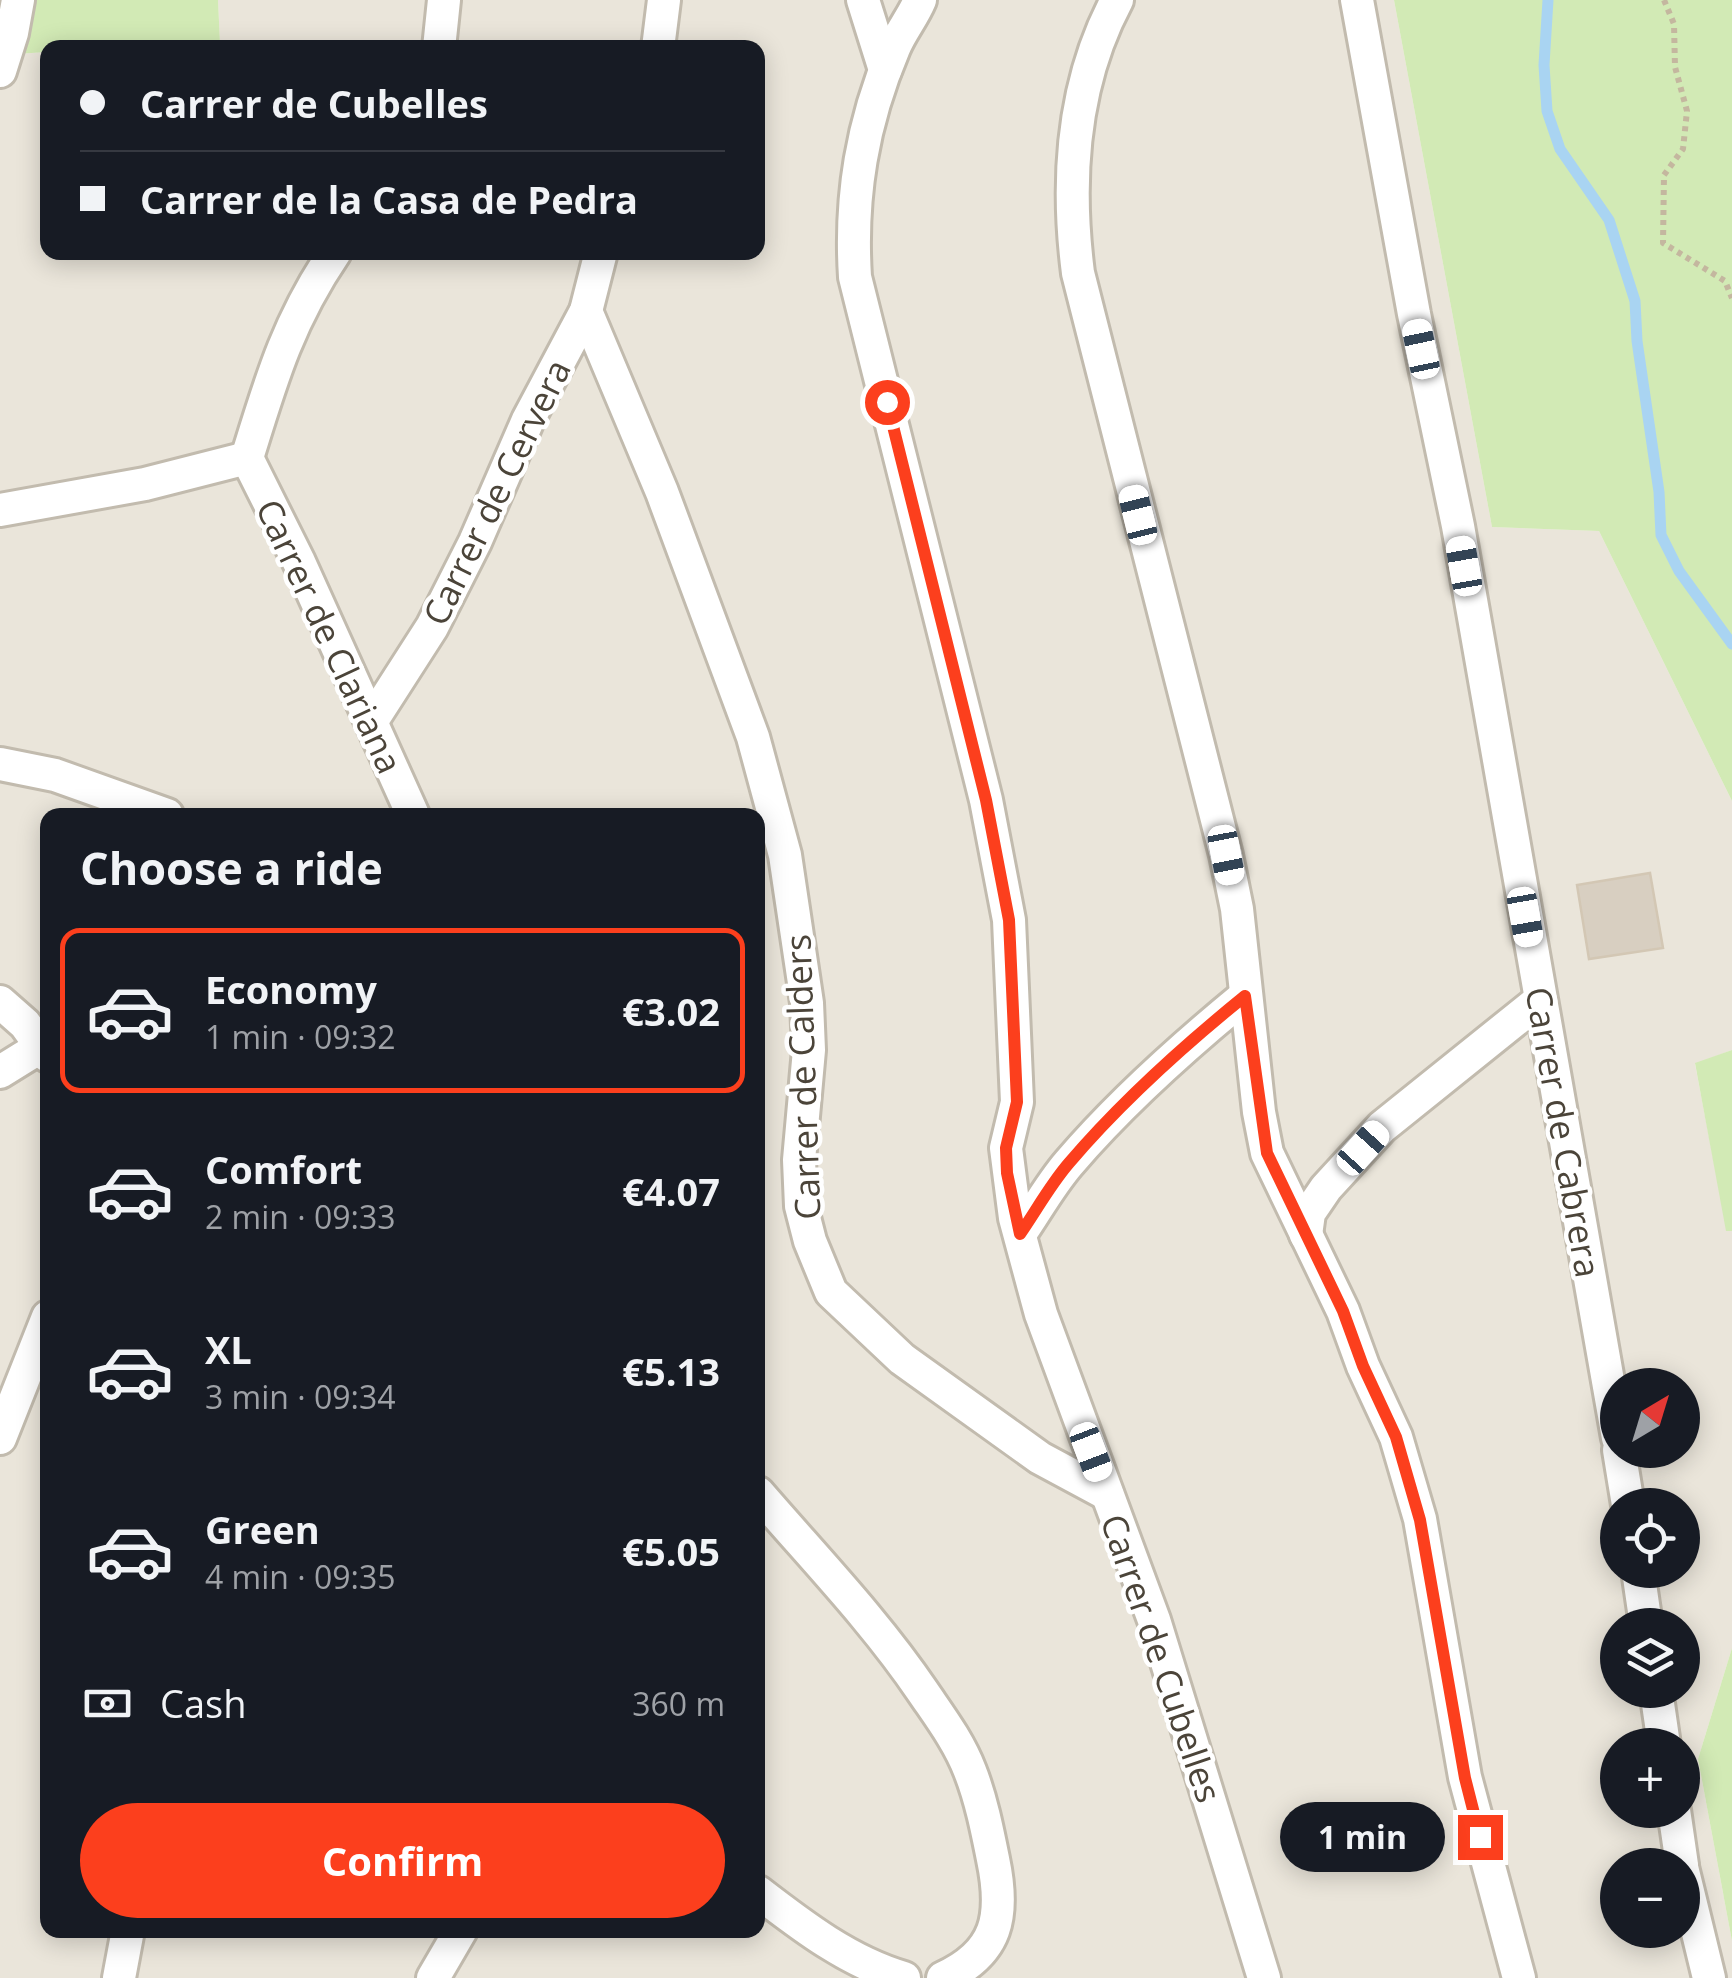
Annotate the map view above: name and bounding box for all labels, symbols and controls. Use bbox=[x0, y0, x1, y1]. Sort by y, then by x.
text: Carrer de Cubelles bbox=[140, 77, 488, 129]
text: Carrer de la Casa de Pedra bbox=[140, 173, 638, 225]
car bbox=[1400, 317, 1442, 381]
street label: Carrer de Cervera bbox=[411, 351, 581, 633]
route start bbox=[865, 380, 910, 425]
car bbox=[1116, 482, 1160, 548]
street label: Carrer de Clariana bbox=[246, 491, 414, 781]
car bbox=[1444, 534, 1484, 598]
car bbox=[1206, 823, 1246, 887]
text: Choose a ride bbox=[80, 837, 383, 898]
car bbox=[1505, 885, 1545, 949]
street label: Carrer de Calders bbox=[774, 933, 830, 1221]
text: Economy bbox=[205, 963, 377, 1015]
icon: car bbox=[85, 966, 175, 1056]
street label: Carrer de Cabrera bbox=[1515, 983, 1613, 1281]
text: €3.02 bbox=[622, 985, 720, 1037]
text: 1 min · 09:32 bbox=[205, 1015, 396, 1058]
car bbox=[1332, 1116, 1394, 1180]
text: Comfort bbox=[205, 1143, 362, 1195]
icon: car bbox=[85, 1146, 175, 1236]
text: €4.07 bbox=[622, 1165, 720, 1217]
text: 2 min · 09:33 bbox=[205, 1195, 396, 1238]
text: XL bbox=[205, 1323, 252, 1375]
icon: car bbox=[85, 1326, 175, 1416]
text: €5.13 bbox=[622, 1345, 720, 1397]
north arrow bbox=[1600, 1368, 1700, 1468]
map controls bbox=[1600, 1368, 1700, 1948]
text: 3 min · 09:34 bbox=[205, 1375, 396, 1418]
car bbox=[1066, 1419, 1116, 1485]
button: locate bbox=[1600, 1488, 1700, 1588]
text: Green bbox=[205, 1503, 320, 1555]
icon: car bbox=[85, 1506, 175, 1596]
street label: Carrer de Cubelles bbox=[1091, 1508, 1233, 1808]
text: €5.05 bbox=[622, 1525, 720, 1577]
text: 4 min · 09:35 bbox=[205, 1555, 396, 1598]
button: layers bbox=[1600, 1608, 1700, 1708]
icon: cash bbox=[80, 1676, 135, 1731]
text: Cash bbox=[160, 1677, 246, 1729]
text: 360 m bbox=[632, 1682, 725, 1725]
button: + bbox=[1600, 1728, 1700, 1828]
callout: 1 min bbox=[1280, 1802, 1445, 1872]
button: Confirm bbox=[80, 1803, 725, 1918]
text: 1 min bbox=[1318, 1815, 1407, 1858]
route end bbox=[1458, 1815, 1503, 1860]
button: − bbox=[1600, 1848, 1700, 1948]

